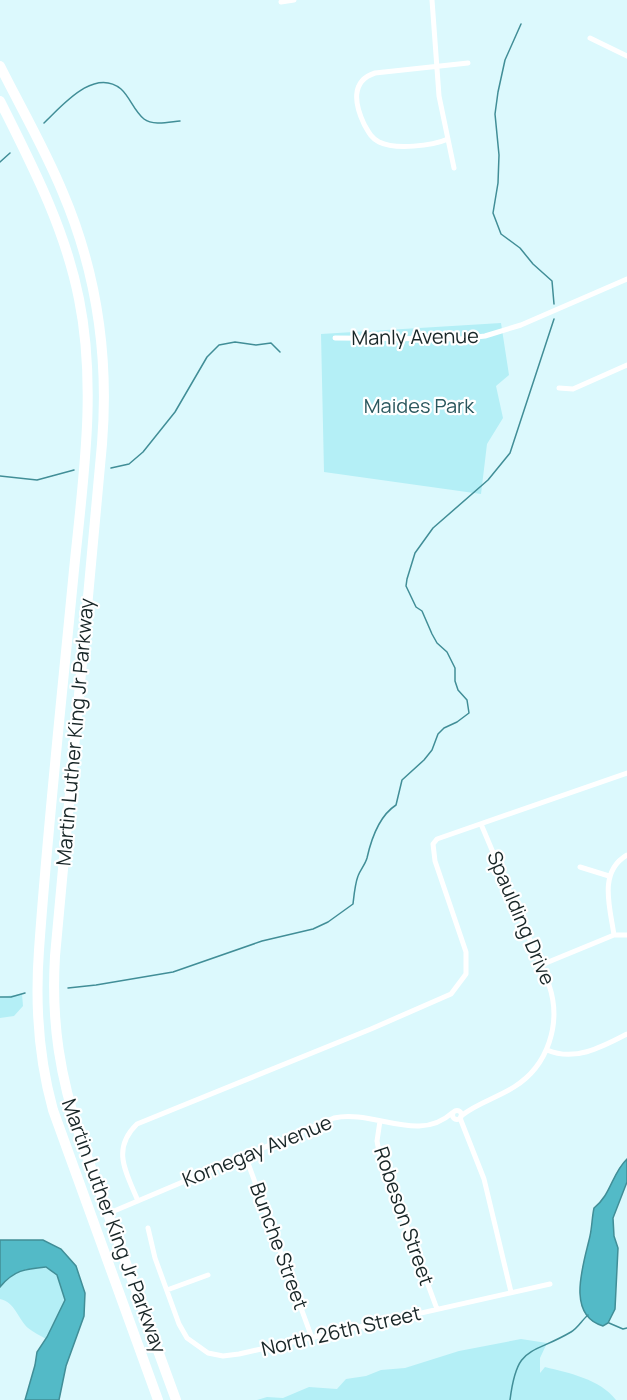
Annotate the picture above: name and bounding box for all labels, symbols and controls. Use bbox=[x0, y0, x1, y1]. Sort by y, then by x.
street label: Manly Avenue bbox=[351, 322, 479, 351]
park label: Maides Park bbox=[364, 392, 475, 419]
street label: Martin Luther King Jr Parkway bbox=[49, 596, 100, 867]
street label: Spaulding Drive bbox=[481, 847, 562, 989]
street label: Martin Luther King Jr Parkway bbox=[56, 1095, 173, 1357]
street label: Kornegay Avenue bbox=[178, 1108, 336, 1193]
street label: Robeson Street bbox=[368, 1143, 441, 1289]
street label: Bunche Street bbox=[244, 1179, 315, 1313]
street label: North 26th Street bbox=[258, 1299, 423, 1362]

